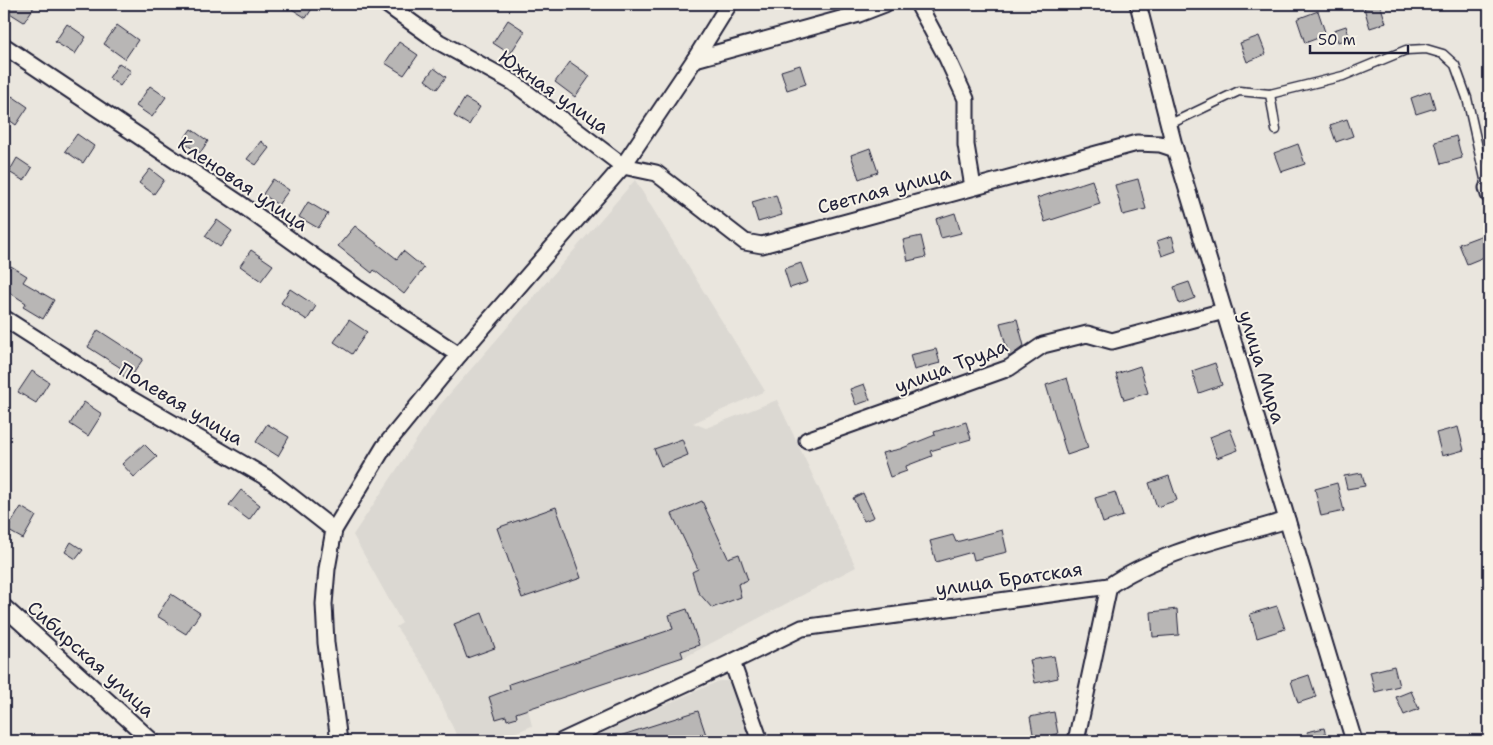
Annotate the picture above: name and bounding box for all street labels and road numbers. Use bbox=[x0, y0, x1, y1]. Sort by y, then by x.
street label: Южная улица bbox=[494, 45, 614, 139]
street label: Кленовая улица bbox=[173, 131, 313, 237]
street label: Светлая улица bbox=[815, 160, 954, 220]
street label: улица Мира bbox=[1233, 307, 1291, 427]
street label: улица Труда bbox=[891, 333, 1011, 399]
street label: Полевая улица bbox=[114, 357, 248, 451]
street label: улица Братская bbox=[934, 556, 1084, 602]
street label: Сибирская улица bbox=[22, 595, 160, 723]

